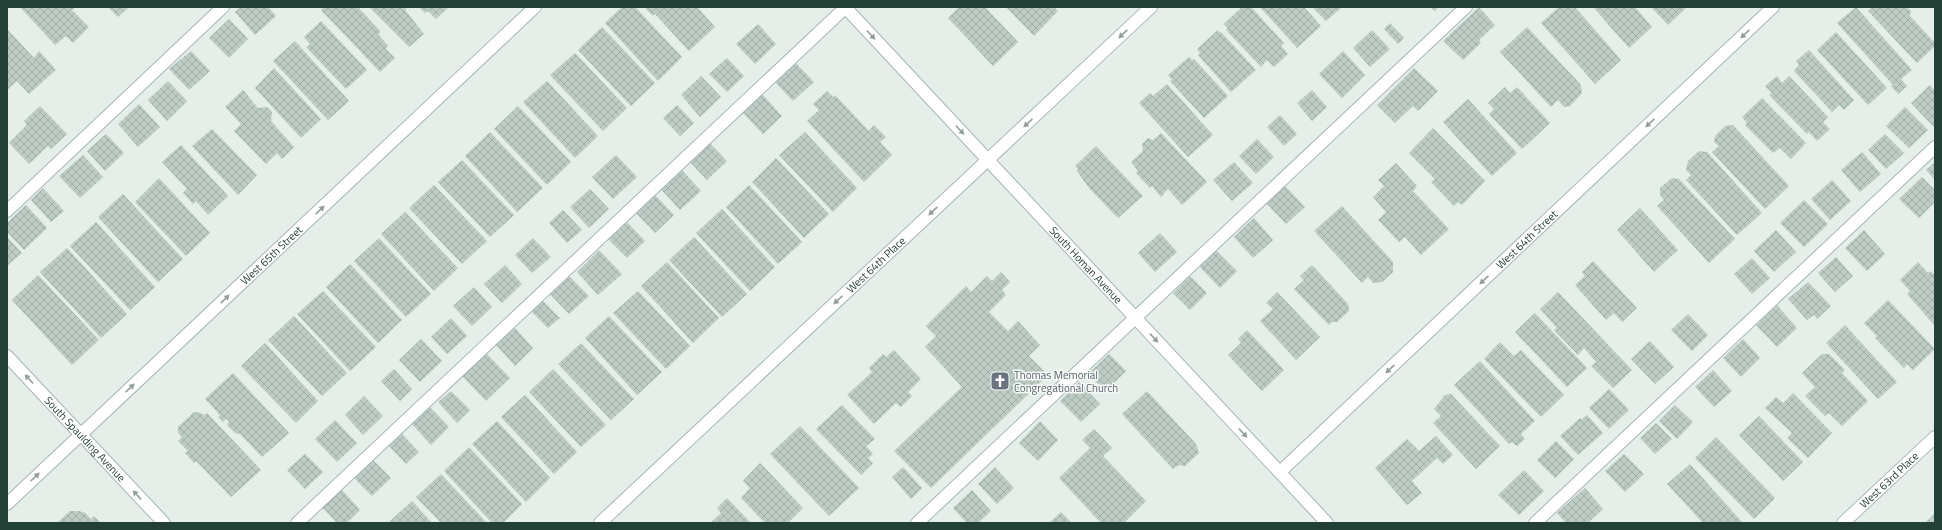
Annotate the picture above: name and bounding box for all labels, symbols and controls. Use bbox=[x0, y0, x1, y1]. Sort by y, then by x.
one-way arrow bbox=[1118, 29, 1128, 38]
one-way arrow bbox=[1740, 29, 1750, 39]
one-way arrow bbox=[867, 30, 876, 41]
one-way arrow bbox=[1023, 118, 1033, 127]
one-way arrow bbox=[1645, 118, 1655, 128]
one-way arrow bbox=[956, 125, 965, 135]
one-way arrow bbox=[315, 205, 325, 215]
street label: West 64th Street bbox=[1492, 206, 1561, 272]
one-way arrow bbox=[928, 207, 938, 216]
street label: West 65th Street bbox=[237, 222, 306, 288]
street label: South Homan Avenue bbox=[1046, 223, 1126, 307]
street label: West 64th Place bbox=[843, 233, 909, 296]
one-way arrow bbox=[1479, 275, 1489, 284]
one-way arrow bbox=[220, 294, 230, 304]
one-way arrow bbox=[833, 296, 843, 305]
one-way arrow bbox=[1149, 333, 1159, 343]
one-way arrow bbox=[1385, 364, 1395, 374]
place label: Thomas Memorial Congregational Church bbox=[1014, 367, 1118, 396]
church icon: Thomas Memorial Congregational Church bbox=[989, 370, 1011, 392]
one-way arrow bbox=[24, 374, 34, 384]
one-way arrow bbox=[125, 383, 135, 393]
street label: South Spaulding Avenue bbox=[41, 393, 130, 486]
one-way arrow bbox=[1238, 428, 1248, 438]
street label: West 63rd Place bbox=[1856, 448, 1922, 512]
one-way arrow bbox=[31, 473, 40, 482]
one-way arrow bbox=[133, 490, 142, 499]

